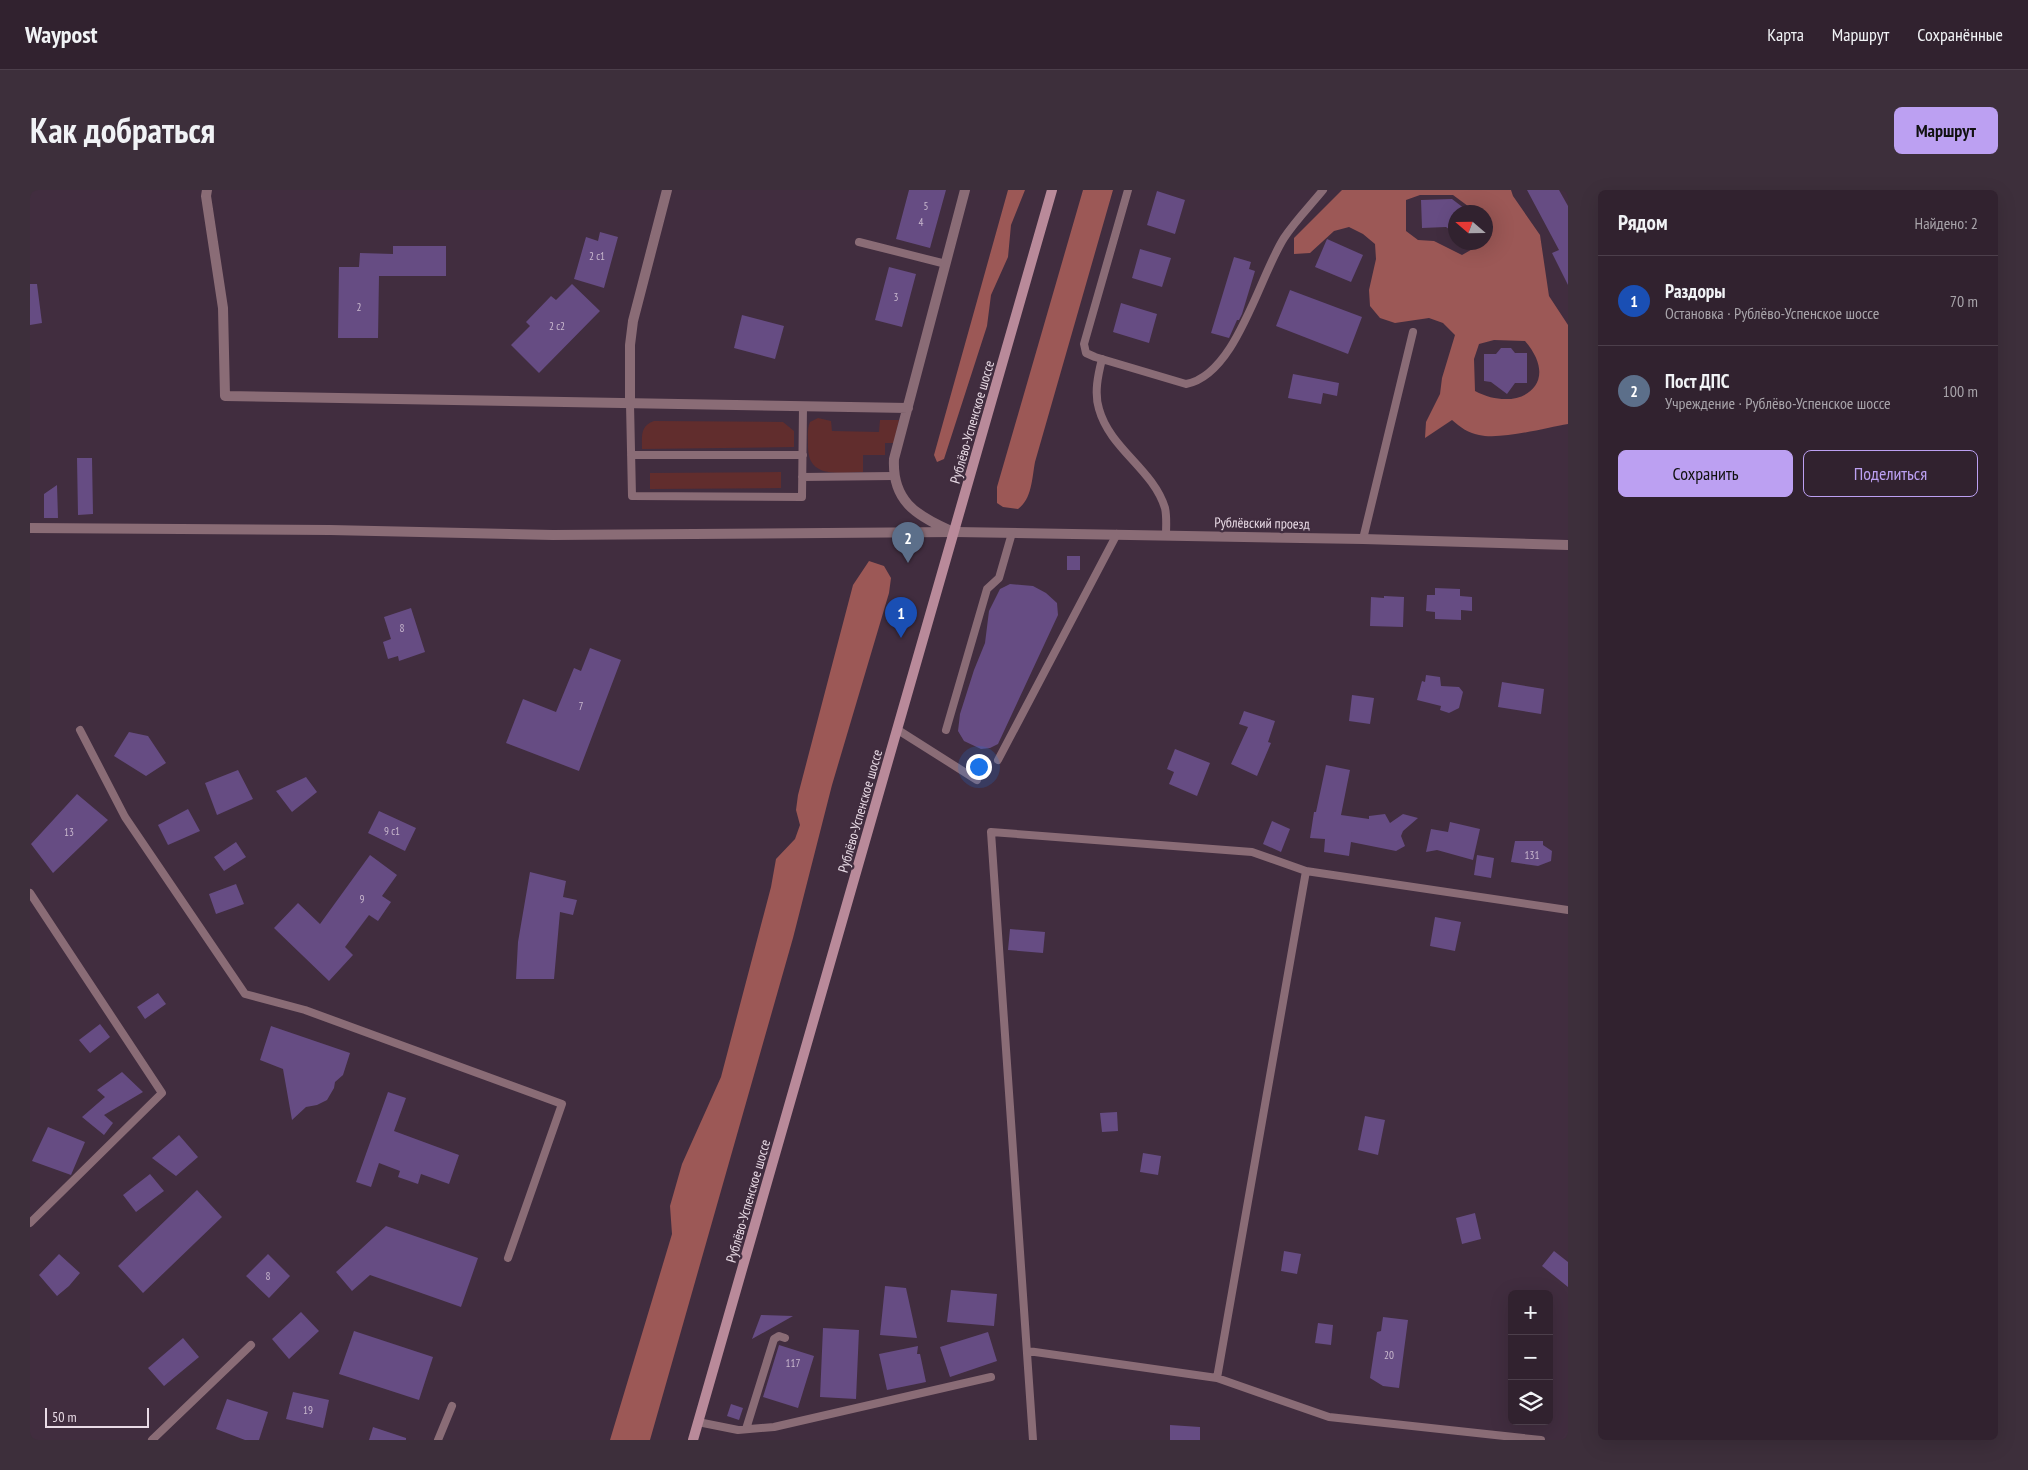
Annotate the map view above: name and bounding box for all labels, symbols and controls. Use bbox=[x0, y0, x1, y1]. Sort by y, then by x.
text: Waypost bbox=[25, 19, 98, 50]
text: Карта bbox=[1767, 23, 1804, 46]
text: Маршрут bbox=[1832, 23, 1889, 46]
text: Сохранённые bbox=[1917, 23, 2003, 46]
text: Как добраться bbox=[30, 107, 215, 153]
button: Маршрут bbox=[1894, 107, 1998, 154]
house number: 5 bbox=[924, 199, 929, 213]
north arrow bbox=[1448, 205, 1493, 250]
text: Рядом bbox=[1618, 209, 1668, 236]
text: Найдено: 2 bbox=[1915, 213, 1978, 233]
house number: 4 bbox=[919, 215, 924, 229]
house number: 2 с1 bbox=[589, 249, 605, 263]
text: Раздоры bbox=[1665, 279, 1726, 303]
house number: 3 bbox=[894, 290, 899, 304]
text: 1 bbox=[1630, 291, 1638, 311]
text: 70 m bbox=[1950, 291, 1978, 311]
house number: 2 bbox=[357, 300, 362, 314]
text: Остановка · Рублёво-Успенское шоссе bbox=[1665, 303, 1879, 323]
house number: 2 с2 bbox=[549, 319, 565, 333]
street label: Рублёво-Успенское шоссе bbox=[946, 358, 998, 486]
text: Пост ДПС bbox=[1665, 369, 1729, 393]
text: 2 bbox=[1630, 381, 1638, 401]
text: 100 m bbox=[1943, 381, 1978, 401]
text: Учреждение · Рублёво-Успенское шоссе bbox=[1665, 393, 1891, 413]
button: Сохранить bbox=[1618, 450, 1793, 497]
button: Поделиться bbox=[1803, 450, 1978, 497]
street label: Рублёвский проезд bbox=[1214, 513, 1310, 533]
pin: 2 bbox=[892, 522, 924, 563]
pin: 1 bbox=[885, 597, 917, 638]
house number: 8 bbox=[400, 621, 405, 635]
house number: 7 bbox=[579, 699, 584, 713]
street label: Рублёво-Успенское шоссе bbox=[834, 747, 886, 875]
your location bbox=[966, 754, 992, 780]
house number: 9 с1 bbox=[384, 824, 400, 838]
house number: 13 bbox=[64, 825, 74, 839]
house number: 131 bbox=[1525, 848, 1539, 862]
house number: 9 bbox=[360, 892, 365, 906]
street label: Рублёво-Успенское шоссе bbox=[722, 1137, 774, 1265]
house number: 8 bbox=[266, 1269, 271, 1283]
map controls bbox=[1508, 1290, 1553, 1425]
button: + bbox=[1508, 1290, 1553, 1335]
button: − bbox=[1508, 1335, 1553, 1380]
house number: 20 bbox=[1384, 1348, 1394, 1362]
house number: 117 bbox=[786, 1356, 800, 1370]
button: layers bbox=[1508, 1380, 1553, 1425]
house number: 19 bbox=[303, 1403, 313, 1417]
scale bar bbox=[45, 1405, 149, 1428]
text: 50 m bbox=[52, 1408, 77, 1426]

